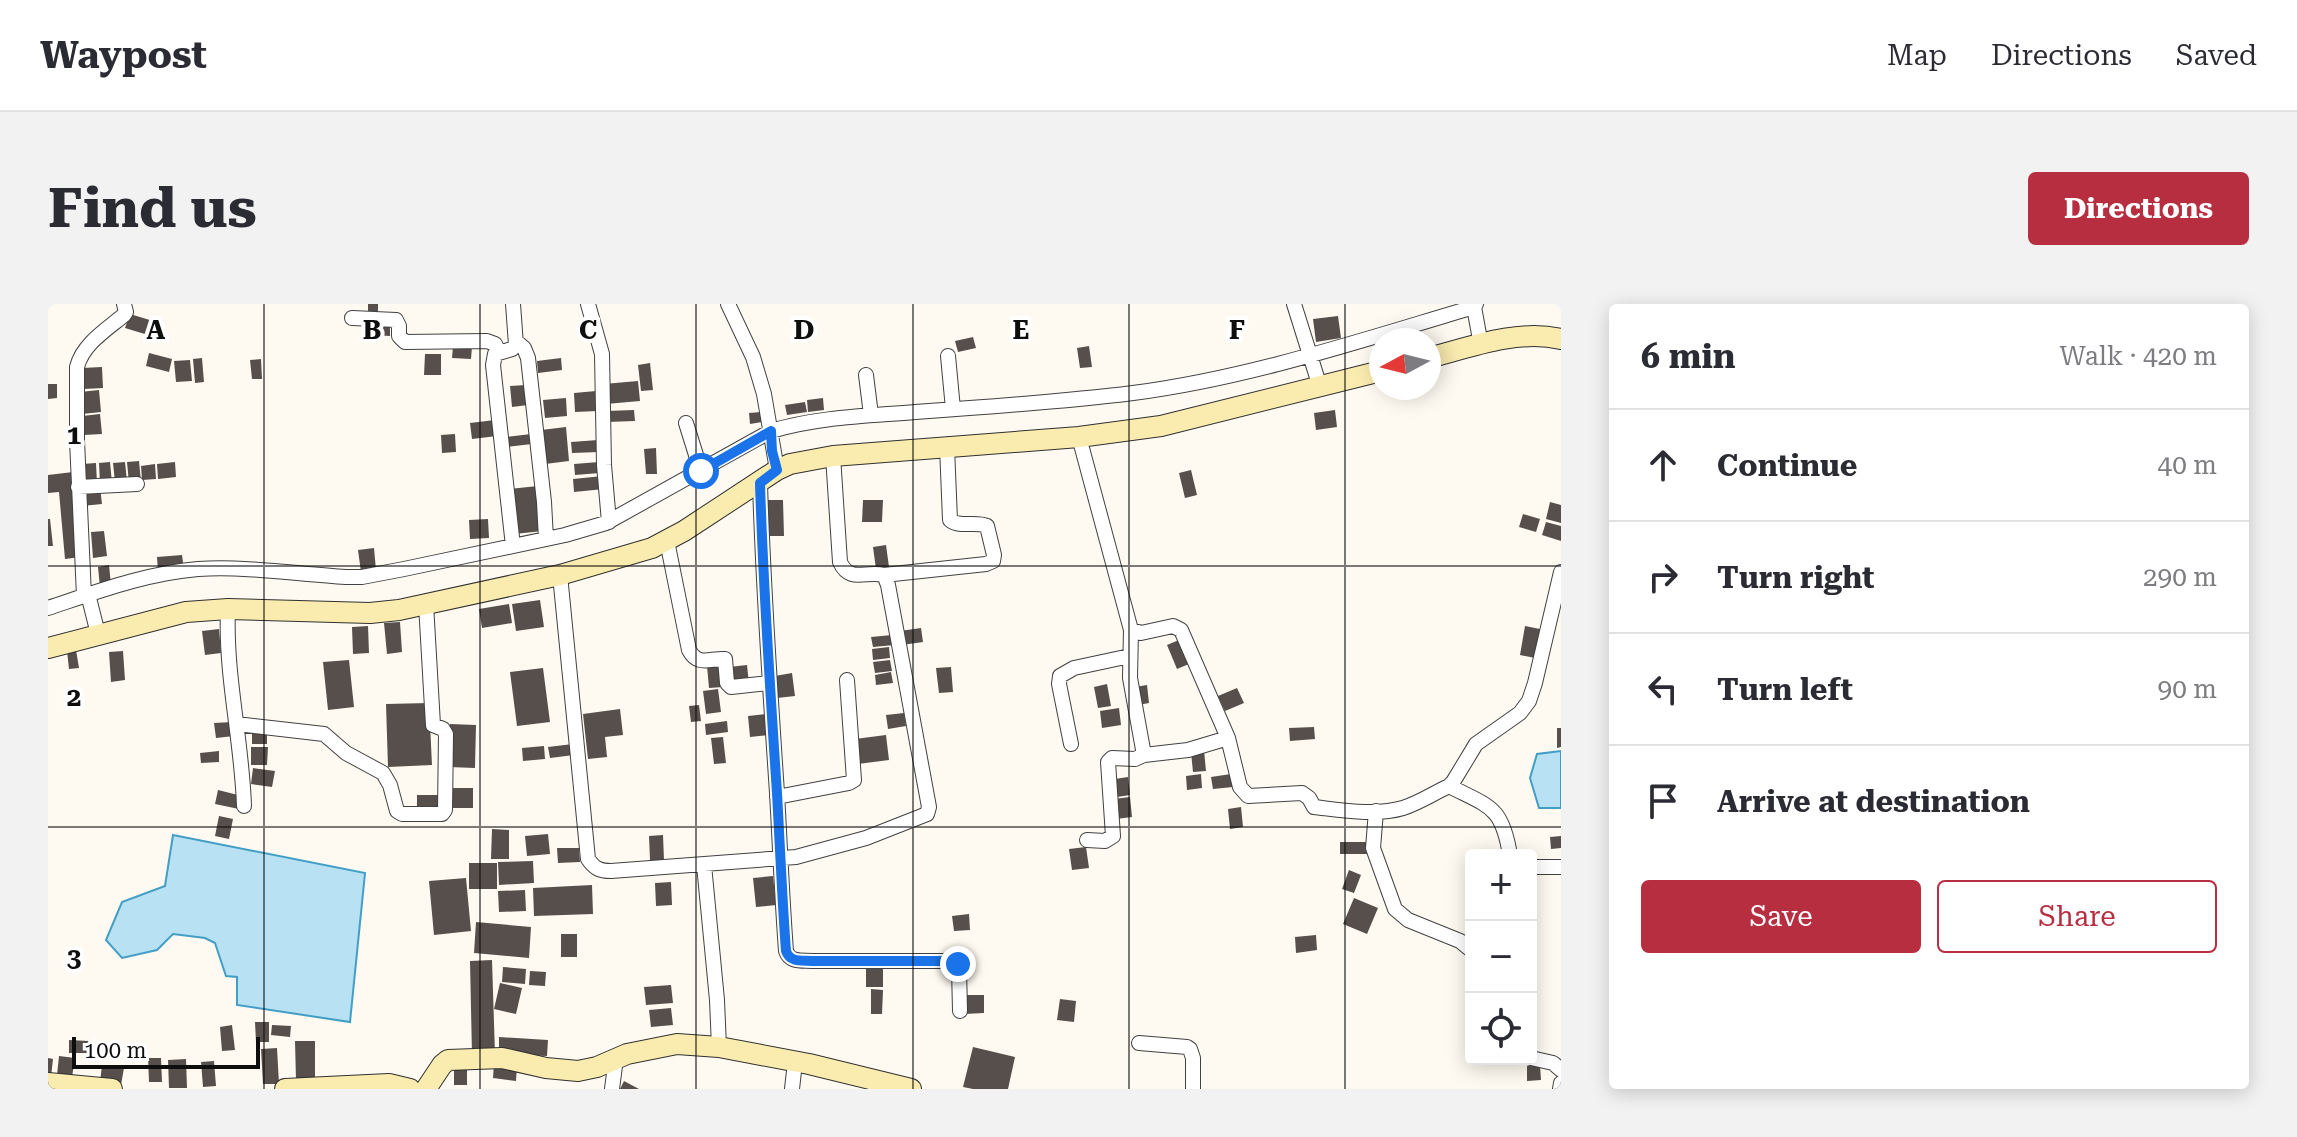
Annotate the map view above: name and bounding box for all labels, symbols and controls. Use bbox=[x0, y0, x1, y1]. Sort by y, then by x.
text: Waypost bbox=[40, 33, 207, 77]
text: Map bbox=[1887, 39, 1947, 72]
text: Directions bbox=[1991, 39, 2132, 72]
text: Saved bbox=[2176, 39, 2257, 72]
button: Directions bbox=[2028, 172, 2249, 245]
text: Find us bbox=[48, 175, 257, 241]
text: A bbox=[147, 315, 166, 345]
text: B bbox=[363, 315, 381, 345]
text: C bbox=[579, 315, 597, 345]
text: D bbox=[794, 315, 814, 345]
text: E bbox=[1013, 315, 1029, 345]
text: F bbox=[1229, 315, 1245, 345]
north arrow bbox=[1369, 328, 1441, 400]
text: 6 min bbox=[1641, 336, 1736, 376]
text: Walk · 420 m bbox=[2059, 341, 2217, 371]
text: 1 bbox=[67, 420, 81, 450]
icon: ahead bbox=[1641, 443, 1685, 487]
text: Continue bbox=[1717, 448, 1857, 483]
text: 40 m bbox=[2158, 450, 2217, 480]
route start bbox=[683, 453, 719, 489]
icon: right bbox=[1641, 555, 1685, 599]
text: Turn right bbox=[1717, 560, 1874, 595]
text: 290 m bbox=[2143, 562, 2217, 592]
icon: left bbox=[1641, 667, 1685, 711]
text: Turn left bbox=[1717, 672, 1853, 707]
text: 90 m bbox=[2158, 674, 2217, 704]
text: 2 bbox=[67, 682, 81, 712]
icon: arrive bbox=[1641, 779, 1685, 823]
text: Arrive at destination bbox=[1717, 784, 2030, 819]
map controls bbox=[1465, 849, 1537, 1065]
button: + bbox=[1465, 849, 1537, 921]
button: Save bbox=[1641, 880, 1921, 953]
button: Share bbox=[1937, 880, 2217, 953]
button: − bbox=[1465, 921, 1537, 993]
text: 3 bbox=[67, 943, 81, 973]
route end bbox=[940, 946, 976, 982]
button: locate bbox=[1465, 993, 1537, 1065]
scale bar bbox=[72, 1033, 260, 1069]
text: 100 m bbox=[84, 1038, 147, 1063]

